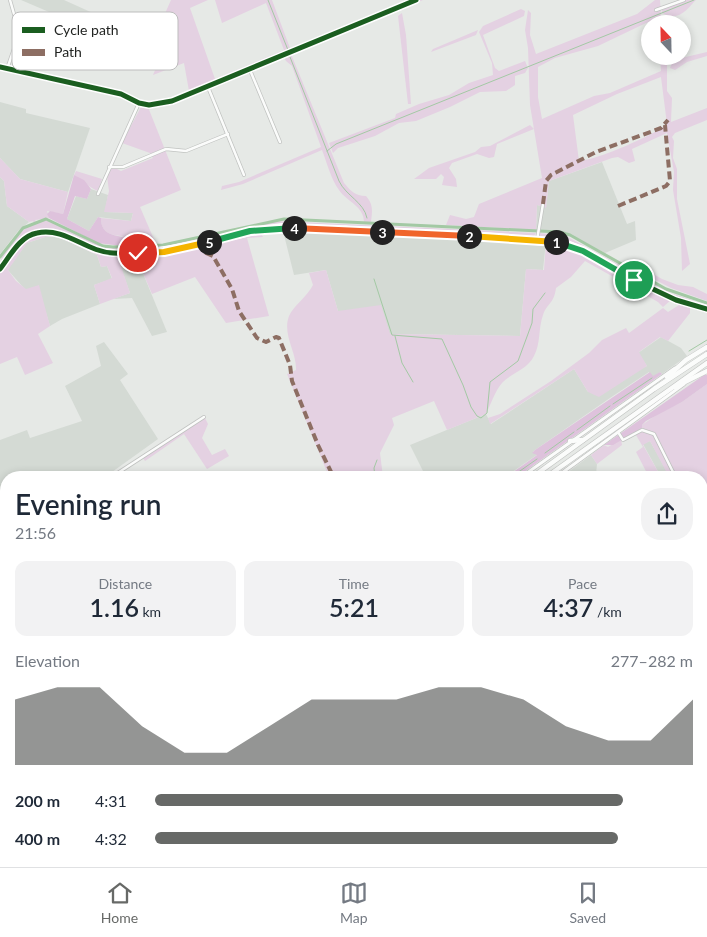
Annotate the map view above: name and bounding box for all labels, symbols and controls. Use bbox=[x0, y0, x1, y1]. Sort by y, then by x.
legend bbox=[12, 12, 178, 70]
north arrow bbox=[641, 15, 691, 65]
map controls bbox=[641, 15, 691, 65]
text: Cycle path bbox=[54, 21, 119, 38]
text: Path bbox=[54, 43, 82, 60]
pin: 4 bbox=[282, 216, 306, 240]
text: 4 bbox=[290, 220, 299, 237]
pin: 3 bbox=[370, 220, 394, 244]
text: 3 bbox=[378, 224, 387, 241]
pin: 2 bbox=[456, 224, 482, 248]
text: 2 bbox=[465, 228, 474, 245]
pin: 5 bbox=[196, 230, 222, 254]
pin: 1 bbox=[544, 230, 568, 254]
pin bbox=[117, 232, 159, 274]
text: 5 bbox=[205, 234, 214, 251]
text: 1 bbox=[552, 234, 561, 251]
icon: check bbox=[124, 239, 152, 267]
pin bbox=[613, 259, 655, 301]
icon: arrive bbox=[620, 266, 648, 294]
text: Evening run bbox=[15, 487, 161, 521]
button: share bbox=[641, 488, 693, 540]
text: 21:56 bbox=[15, 523, 56, 542]
text: Distance bbox=[98, 575, 152, 592]
text: Time bbox=[339, 575, 369, 592]
text: Pace bbox=[568, 575, 597, 592]
text: 1.16 bbox=[90, 592, 139, 622]
text: 5:21 bbox=[329, 592, 379, 622]
text: 4:37 bbox=[543, 592, 593, 622]
text: km bbox=[139, 603, 161, 620]
text: /km bbox=[593, 603, 622, 620]
text: Elevation bbox=[15, 651, 80, 670]
text: 277–282 m bbox=[611, 651, 693, 670]
text: 200 m bbox=[15, 791, 60, 810]
text: 4:31 bbox=[95, 791, 127, 810]
text: 400 m bbox=[15, 829, 60, 848]
text: 4:32 bbox=[95, 829, 127, 848]
tab: Home bbox=[101, 879, 138, 926]
tab: Map bbox=[340, 879, 368, 926]
tab: Saved bbox=[570, 879, 606, 926]

